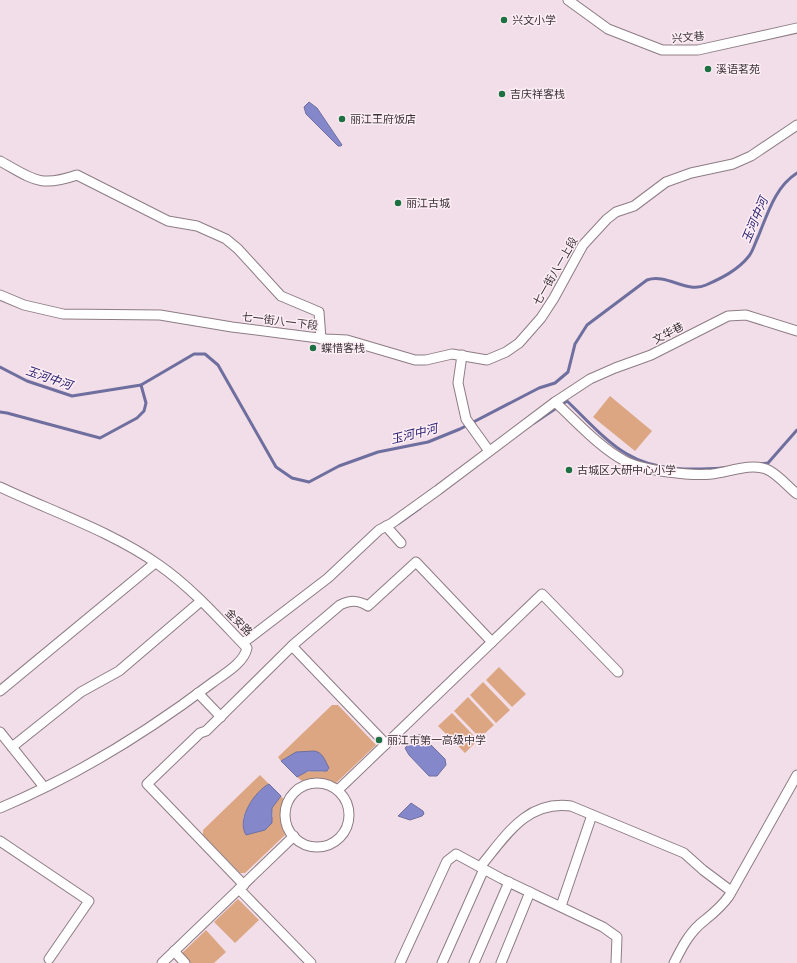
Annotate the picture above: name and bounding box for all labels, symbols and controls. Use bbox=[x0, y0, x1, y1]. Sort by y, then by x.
place label: 兴文小学 bbox=[512, 13, 556, 27]
marker: 兴文小学 bbox=[499, 15, 509, 25]
street label: 兴文巷 bbox=[671, 29, 705, 45]
place label: 溪语茗苑 bbox=[716, 62, 760, 76]
marker: 溪语茗苑 bbox=[703, 64, 713, 74]
place label: 吉庆祥客栈 bbox=[510, 87, 565, 101]
marker: 吉庆祥客栈 bbox=[497, 89, 507, 99]
place label: 丽江王府饭店 bbox=[350, 112, 416, 126]
marker: 丽江王府饭店 bbox=[337, 114, 347, 124]
water label: 玉河中河 bbox=[738, 193, 772, 245]
place label: 丽江古城 bbox=[406, 196, 450, 210]
marker: 丽江古城 bbox=[393, 198, 403, 208]
street label: 七一街八一上段 bbox=[530, 234, 580, 308]
street label: 七一街八一下段 bbox=[241, 309, 319, 333]
street label: 文华巷 bbox=[650, 319, 686, 347]
place label: 蝶惜客栈 bbox=[321, 341, 365, 355]
marker: 蝶惜客栈 bbox=[308, 343, 318, 353]
water label: 玉河中河 bbox=[24, 363, 76, 393]
water label: 玉河中河 bbox=[389, 420, 441, 447]
place label: 古城区大研中心小学 bbox=[577, 463, 676, 477]
marker: 古城区大研中心小学 bbox=[564, 465, 574, 475]
street label: 金安路 bbox=[222, 605, 256, 639]
place label: 丽江市第一高级中学 bbox=[387, 733, 486, 747]
marker: 丽江市第一高级中学 bbox=[374, 735, 384, 745]

